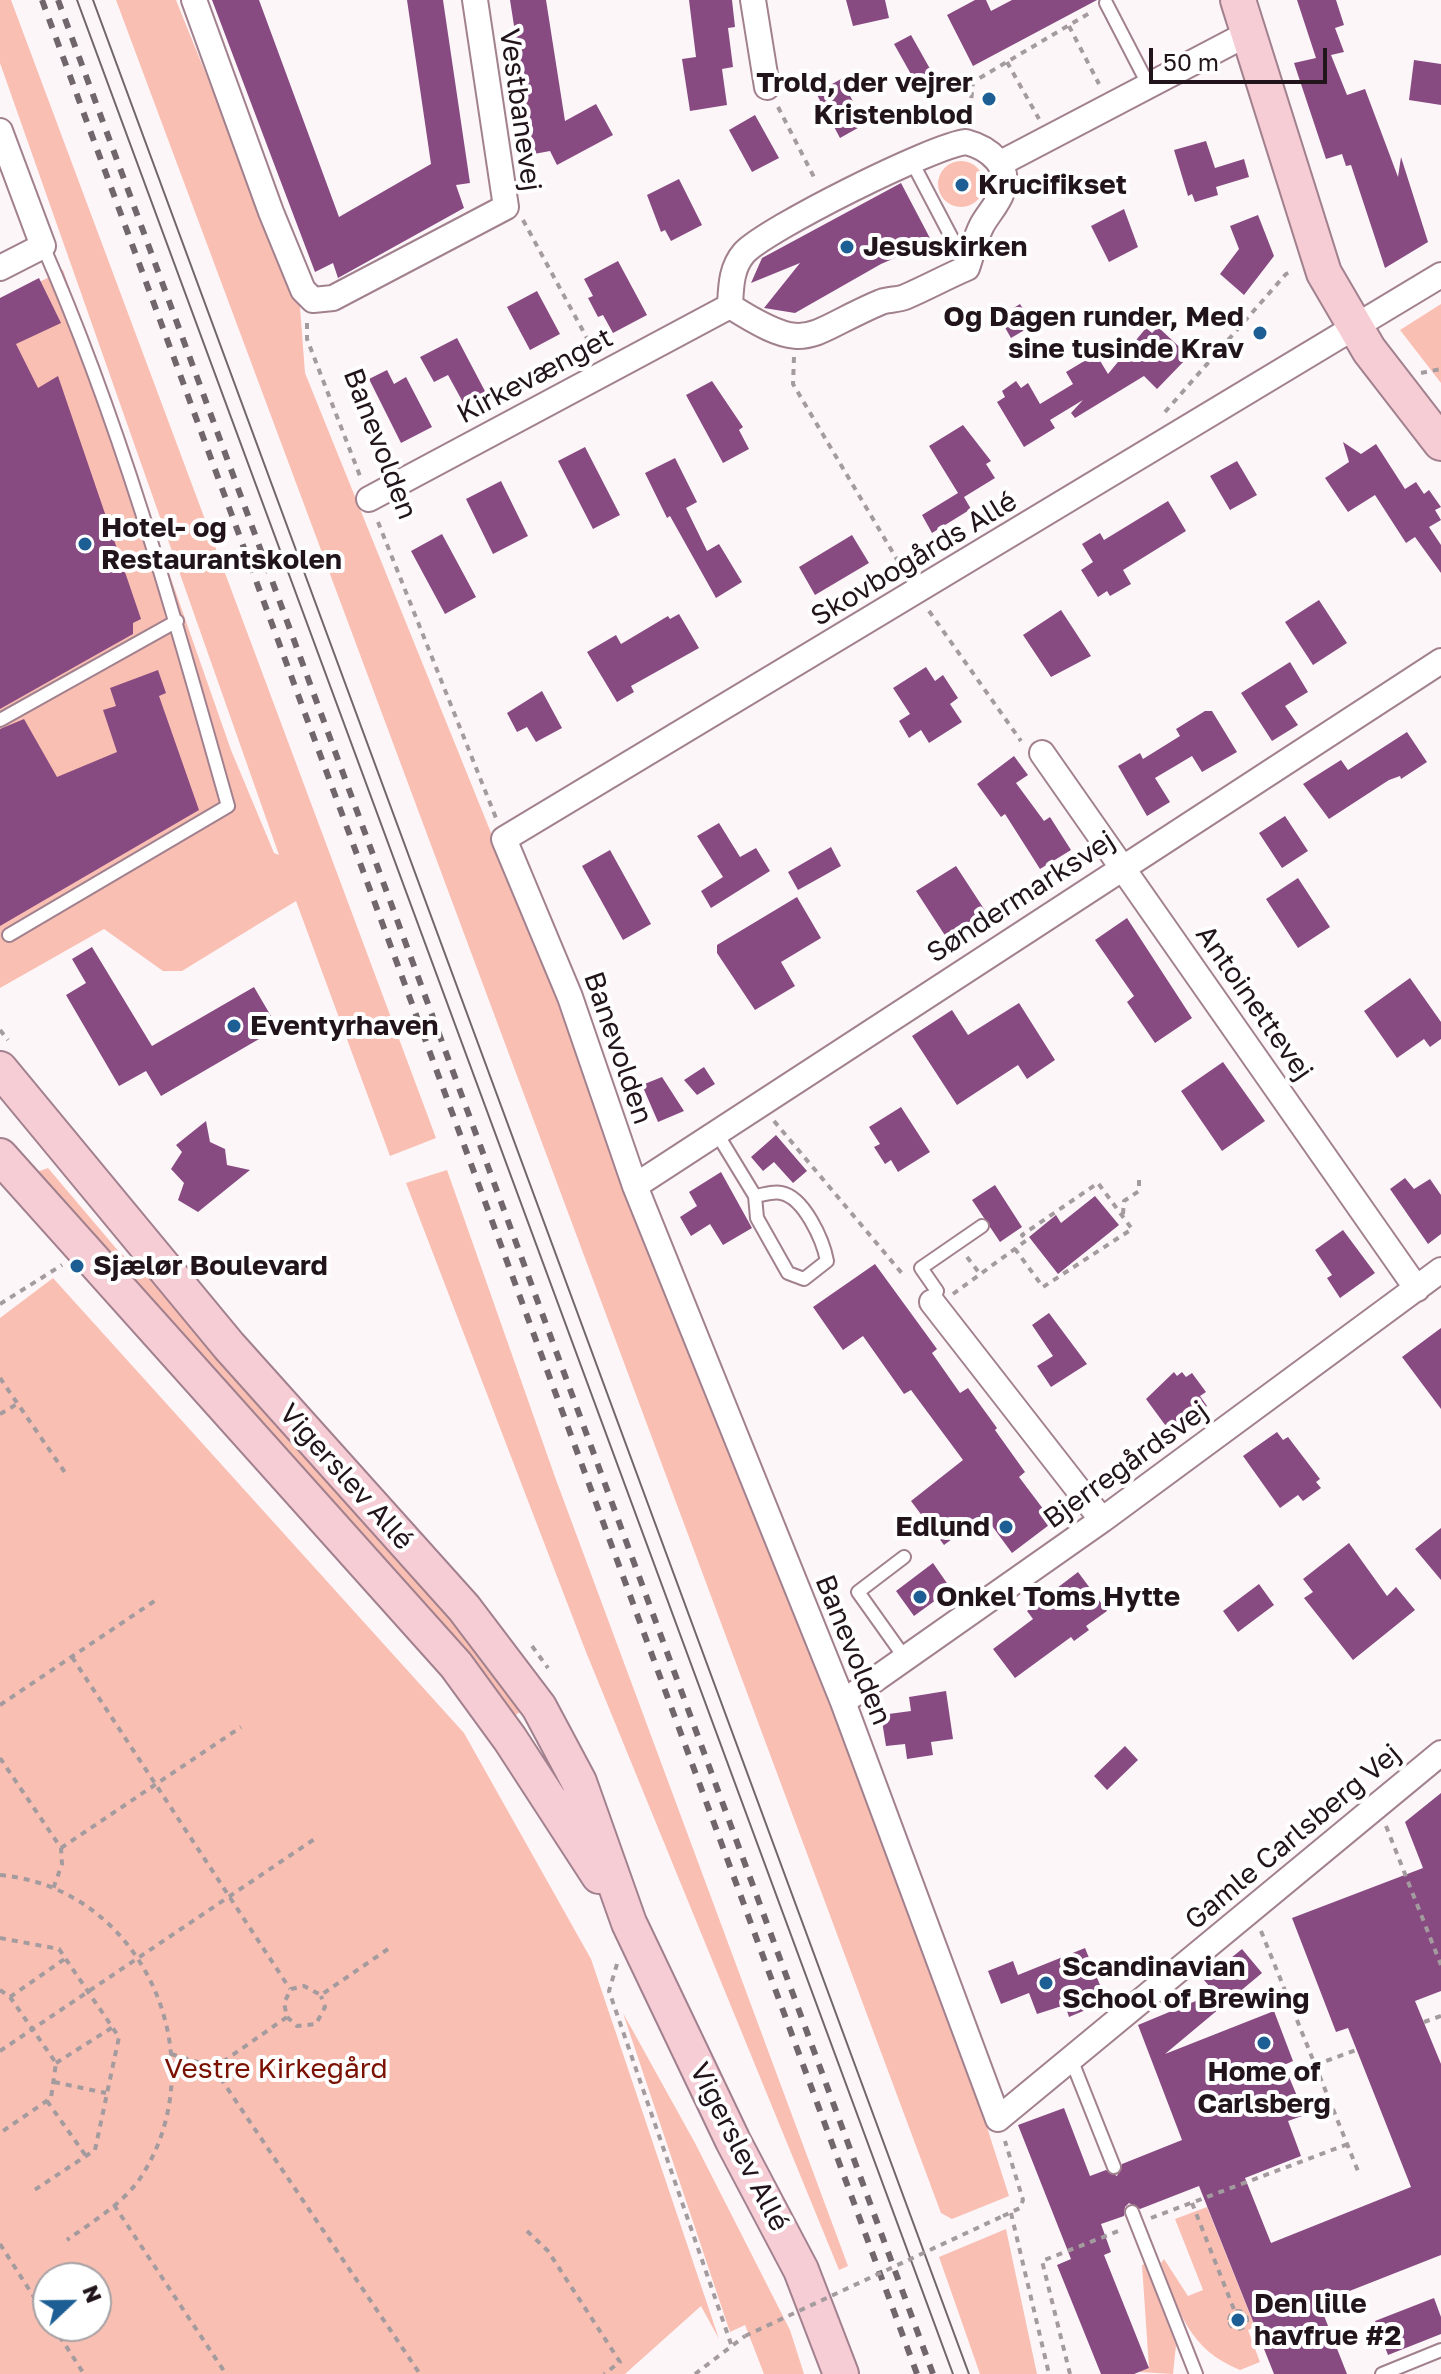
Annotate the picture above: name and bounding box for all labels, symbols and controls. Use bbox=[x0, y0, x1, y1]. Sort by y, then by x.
street label: Vestbanevej bbox=[492, 26, 548, 194]
scale bar bbox=[1153, 32, 1331, 82]
text: 50 m bbox=[1163, 47, 1219, 76]
place label: Trold, der vejrer Kristenblod bbox=[756, 66, 973, 132]
marker: Trold, der vejrer Kristenblod bbox=[980, 90, 998, 108]
place label: Krucifikset bbox=[978, 168, 1127, 202]
marker: Krucifikset bbox=[953, 176, 971, 194]
place label: Jesuskirken bbox=[863, 230, 1027, 264]
marker: Jesuskirken bbox=[838, 238, 856, 256]
place label: Og Dagen runder, Med sine tusinde Krav bbox=[943, 300, 1244, 366]
street label: Kirkevænget bbox=[451, 321, 619, 431]
marker: Og Dagen runder, Med sine tusinde Krav bbox=[1251, 324, 1269, 342]
street label: Banevolden bbox=[336, 364, 424, 524]
street label: Skovbogårds Allé bbox=[805, 484, 1023, 634]
place label: Hotel- og Restaurantskolen bbox=[101, 511, 342, 577]
marker: Hotel- og Restaurantskolen bbox=[76, 535, 94, 553]
street label: Søndermarksvej bbox=[921, 824, 1121, 970]
street label: Antoinettevej bbox=[1188, 919, 1320, 1087]
street label: Banevolden bbox=[576, 967, 660, 1129]
place label: Eventyrhaven bbox=[250, 1009, 439, 1043]
marker: Eventyrhaven bbox=[225, 1017, 243, 1035]
place label: Sjælør Boulevard bbox=[93, 1249, 328, 1283]
marker: Sjælør Boulevard bbox=[68, 1257, 86, 1275]
street label: Bjerregårdsvej bbox=[1037, 1394, 1215, 1536]
street label: Vigerslev Allé bbox=[272, 1397, 420, 1557]
place label: Edlund bbox=[895, 1510, 990, 1544]
marker: Edlund bbox=[997, 1518, 1015, 1536]
street label: Banevolden bbox=[808, 1570, 898, 1730]
place label: Onkel Toms Hytte bbox=[936, 1580, 1180, 1614]
marker: Onkel Toms Hytte bbox=[911, 1588, 929, 1606]
street label: Gamle Carlsberg Vej bbox=[1178, 1737, 1408, 1937]
place label: Scandinavian School of Brewing bbox=[1062, 1950, 1309, 2016]
marker: Scandinavian School of Brewing bbox=[1037, 1974, 1055, 1992]
marker: Home of Carlsberg bbox=[1255, 2034, 1273, 2052]
park label: Vestre Kirkegård bbox=[164, 2052, 388, 2086]
place label: Home of Carlsberg bbox=[1197, 2055, 1331, 2121]
street label: Vigerslev Allé bbox=[682, 2057, 796, 2237]
north arrow bbox=[32, 2262, 112, 2342]
text: N bbox=[77, 2281, 109, 2306]
place label: Den lille havfrue #2 bbox=[1254, 2287, 1401, 2353]
marker: Den lille havfrue #2 bbox=[1229, 2311, 1247, 2329]

